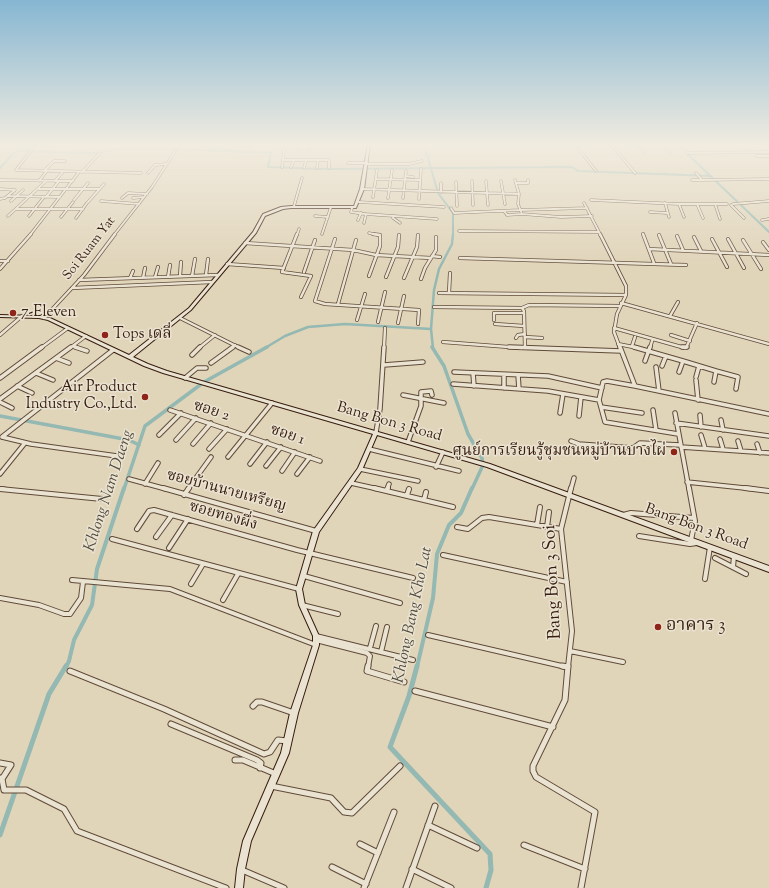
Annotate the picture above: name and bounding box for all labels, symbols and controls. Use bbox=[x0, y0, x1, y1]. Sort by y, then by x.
street label: Soi Ruam Yat bbox=[60, 214, 120, 284]
place label: 7-Eleven bbox=[21, 304, 76, 322]
marker: 7-Eleven bbox=[8, 308, 18, 318]
place label: Tops เดลี่ bbox=[113, 326, 171, 344]
marker: Tops เดลี่ bbox=[100, 330, 110, 340]
place label: Air Product Industry Co.,Ltd. bbox=[26, 379, 137, 414]
marker: Air Product Industry Co.,Ltd. bbox=[140, 392, 150, 402]
street label: ซอย 2 bbox=[191, 398, 231, 426]
street label: Bang Bon 3 Road bbox=[334, 399, 444, 447]
street label: ซอย 1 bbox=[267, 422, 307, 450]
water label: Khlong Nam Daeng bbox=[81, 428, 139, 554]
place label: ศูนย์การเรียนรู้ชุมชนหมู่บ้านบางไผ่ bbox=[452, 443, 666, 461]
marker: ศูนย์การเรียนรู้ชุมชนหมู่บ้านบางไผ่ bbox=[669, 447, 679, 457]
street label: ซอยบ้านนายเหรียญ bbox=[164, 467, 288, 517]
street label: ซอยทองผึ่ง bbox=[187, 499, 259, 535]
street label: Bang Bon 3 Road bbox=[642, 501, 750, 555]
street label: Bang Bon 3 Soi bbox=[540, 524, 568, 640]
water label: Khlong Bang Kho Lat bbox=[390, 545, 438, 685]
place label: อาคาร 3 bbox=[666, 616, 726, 638]
marker: อาคาร 3 bbox=[653, 622, 663, 632]

